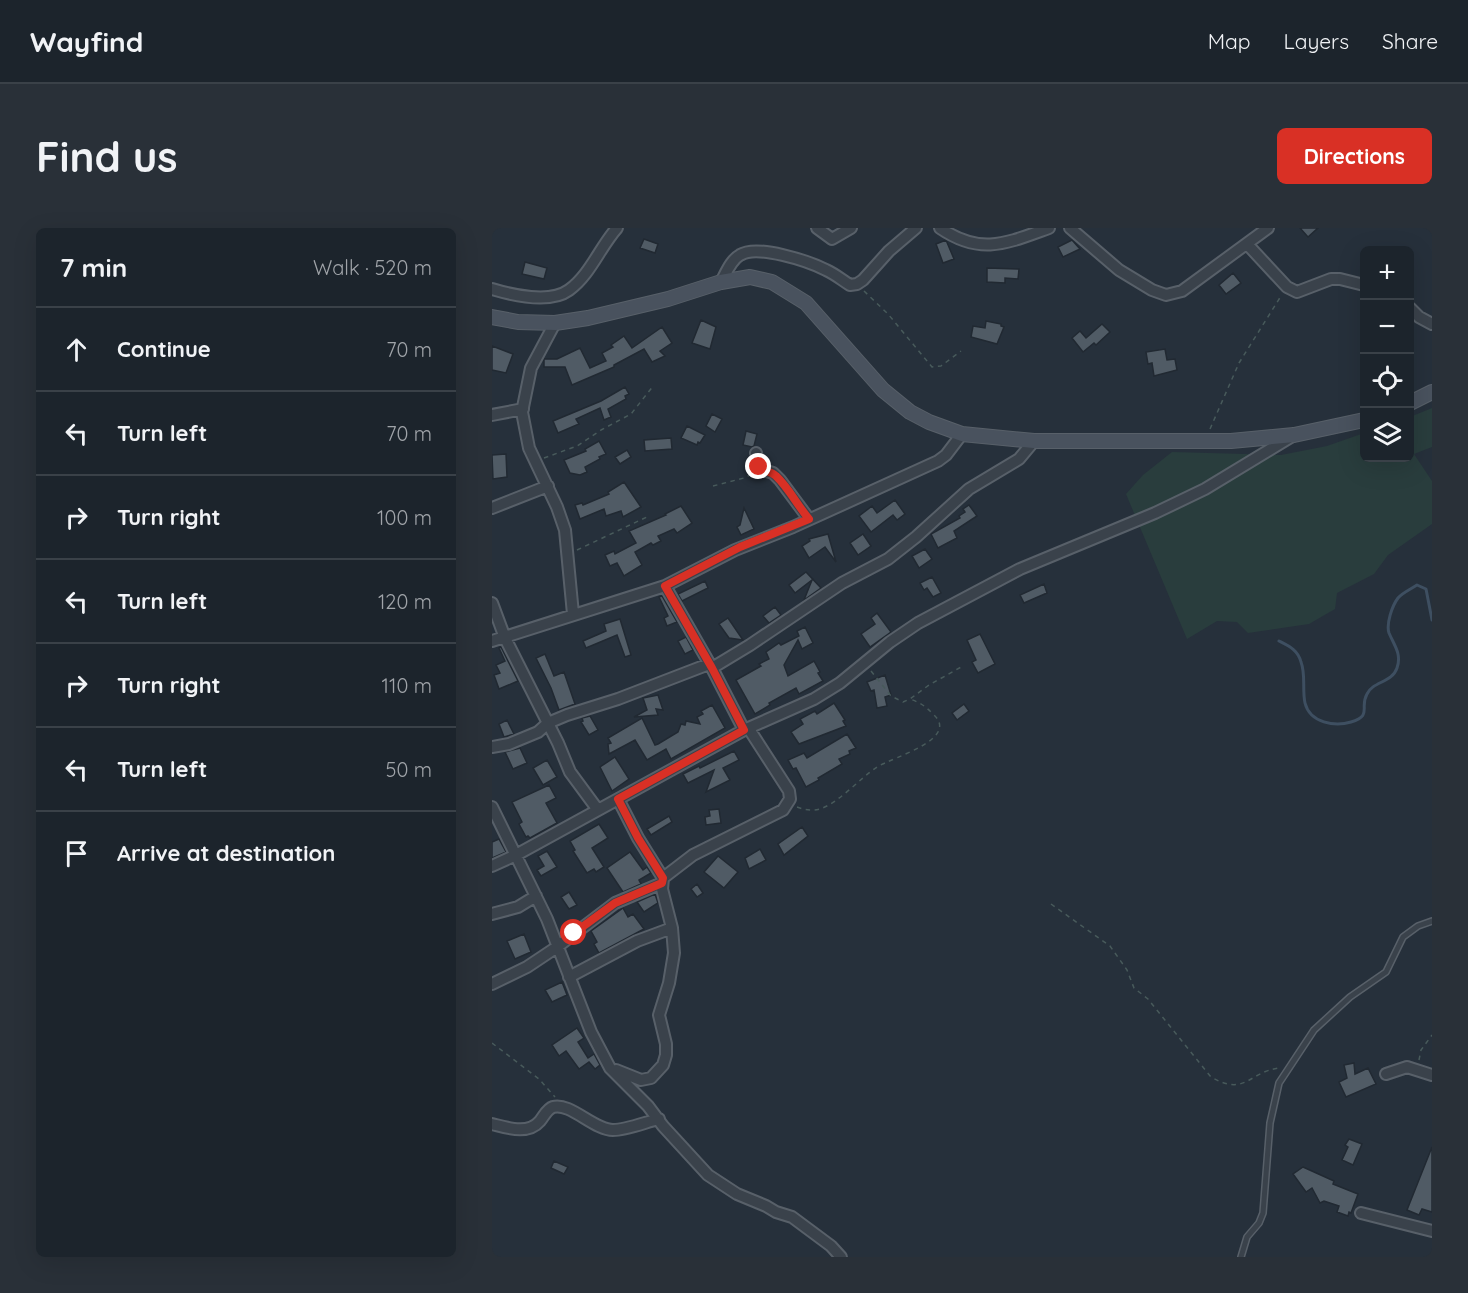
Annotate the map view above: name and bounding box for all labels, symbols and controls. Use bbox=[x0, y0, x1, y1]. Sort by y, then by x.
text: Wayfind bbox=[30, 24, 143, 59]
text: Map bbox=[1208, 28, 1251, 54]
text: Layers bbox=[1284, 28, 1349, 54]
text: Share bbox=[1382, 28, 1438, 54]
button: Directions bbox=[1277, 128, 1432, 184]
text: Find us bbox=[36, 130, 178, 183]
map controls bbox=[1360, 246, 1414, 462]
button: + bbox=[1360, 246, 1414, 300]
text: 7 min bbox=[60, 251, 127, 284]
text: Walk · 520 m bbox=[313, 255, 432, 280]
button: − bbox=[1360, 300, 1414, 354]
icon: ahead bbox=[60, 333, 93, 366]
text: Continue bbox=[117, 335, 211, 363]
text: 70 m bbox=[386, 337, 432, 362]
button: locate bbox=[1360, 354, 1414, 408]
button: layers bbox=[1360, 408, 1414, 462]
icon: left bbox=[60, 417, 93, 450]
text: Turn left bbox=[117, 419, 207, 447]
text: 70 m bbox=[386, 421, 432, 446]
route end bbox=[745, 453, 771, 479]
icon: right bbox=[60, 501, 93, 534]
text: Turn right bbox=[117, 503, 221, 531]
text: 100 m bbox=[377, 505, 432, 530]
icon: left bbox=[60, 585, 93, 618]
text: Turn left bbox=[117, 587, 207, 615]
text: 120 m bbox=[378, 589, 432, 614]
icon: right bbox=[60, 669, 93, 702]
text: Turn right bbox=[117, 671, 221, 699]
text: 110 m bbox=[382, 673, 432, 698]
icon: left bbox=[60, 753, 93, 786]
text: Turn left bbox=[117, 755, 207, 783]
text: 50 m bbox=[386, 757, 432, 782]
icon: arrive bbox=[60, 837, 93, 870]
text: Arrive at destination bbox=[117, 839, 335, 867]
route start bbox=[560, 919, 586, 945]

